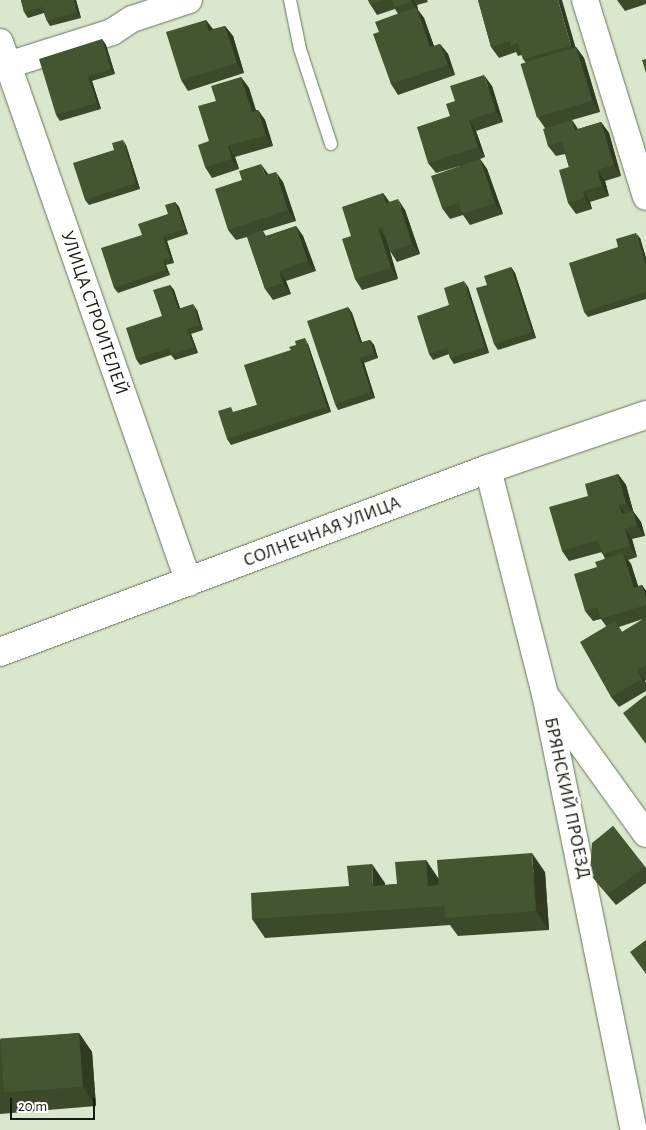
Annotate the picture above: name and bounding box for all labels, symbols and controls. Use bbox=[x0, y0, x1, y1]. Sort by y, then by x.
street label: УЛИЦА СТРОИТЕЛЕЙ bbox=[55, 228, 133, 398]
street label: СОЛНЕЧНАЯ УЛИЦА bbox=[240, 491, 404, 573]
street label: БРЯНСКИЙ ПРОЕЗД bbox=[539, 715, 595, 881]
scale bar bbox=[12, 1088, 98, 1120]
text: 20 m bbox=[18, 1099, 47, 1114]

